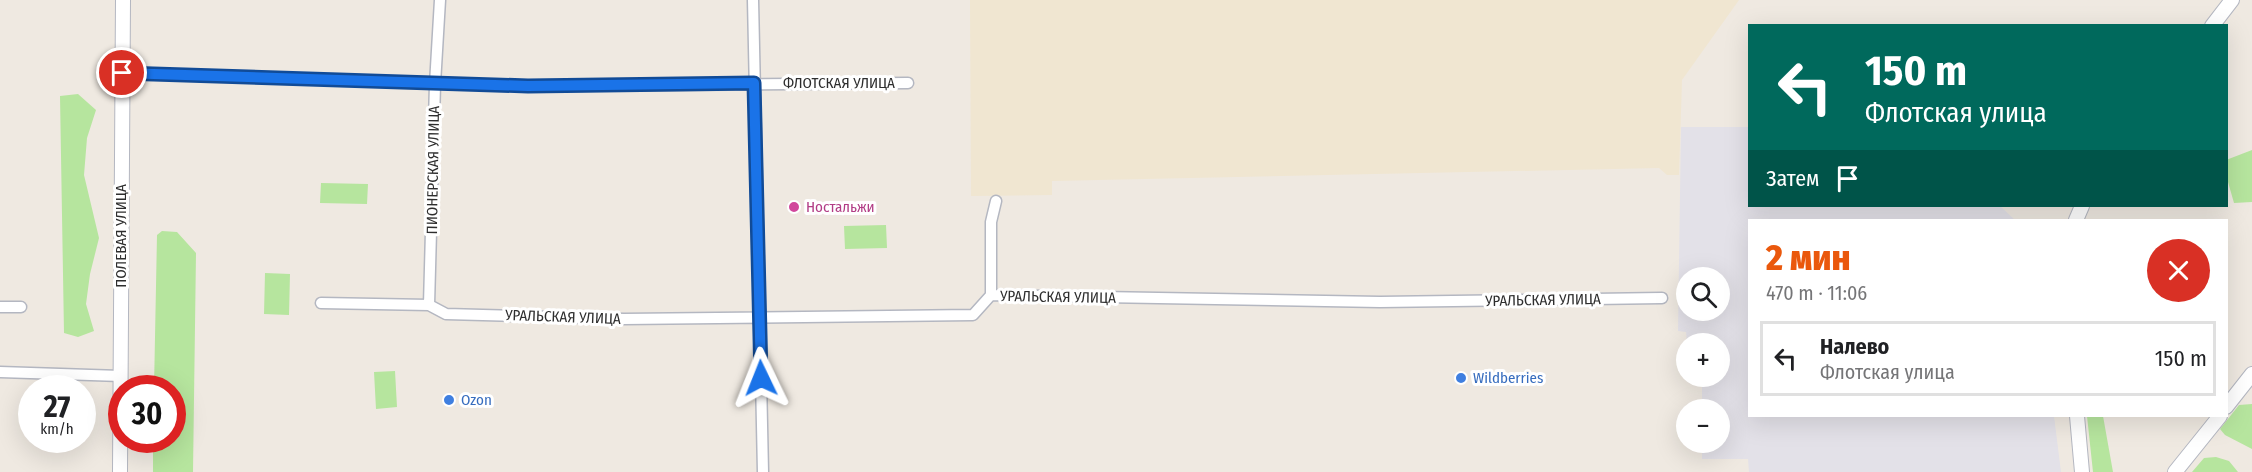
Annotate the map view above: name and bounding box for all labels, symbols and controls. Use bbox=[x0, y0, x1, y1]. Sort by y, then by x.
text: 150 m bbox=[1865, 46, 1967, 96]
pin bbox=[96, 47, 147, 98]
icon: left bbox=[1766, 48, 1844, 126]
icon: arrive bbox=[105, 56, 138, 89]
street label: ФЛОТСКАЯ УЛИЦА bbox=[783, 74, 895, 92]
text: Флотская улица bbox=[1865, 97, 2047, 129]
street label: ПИОНЕРСКАЯ УЛИЦА bbox=[423, 105, 443, 234]
icon: arrive bbox=[1831, 162, 1864, 195]
text: Затем bbox=[1766, 165, 1819, 192]
street label: ПОЛЕВАЯ УЛИЦА bbox=[112, 184, 130, 288]
place label: Ностальжи bbox=[806, 198, 875, 216]
marker: Ностальжи bbox=[787, 200, 801, 214]
text: 2 мин bbox=[1766, 236, 1851, 280]
button: close bbox=[2147, 239, 2210, 302]
map controls bbox=[1676, 267, 1730, 453]
button: search bbox=[1676, 267, 1730, 321]
text: 470 m · 11:06 bbox=[1766, 281, 1867, 305]
street label: УРАЛЬСКАЯ УЛИЦА bbox=[999, 287, 1116, 307]
street label: УРАЛЬСКАЯ УЛИЦА bbox=[1484, 290, 1601, 310]
street label: УРАЛЬСКАЯ УЛИЦА bbox=[504, 306, 621, 328]
button: + bbox=[1676, 333, 1730, 387]
text: Налево bbox=[1820, 333, 1889, 360]
icon: left bbox=[1769, 342, 1802, 375]
text: 150 m bbox=[2155, 345, 2207, 372]
position arrow bbox=[729, 346, 793, 410]
text: Флотская улица bbox=[1820, 360, 1955, 384]
place label: Wildberries bbox=[1473, 369, 1543, 387]
marker: Wildberries bbox=[1454, 371, 1468, 385]
speed limit sign: 30 bbox=[108, 375, 186, 453]
text: 27 bbox=[44, 389, 70, 425]
place label: Ozon bbox=[461, 391, 492, 409]
marker: Ozon bbox=[442, 393, 456, 407]
button: − bbox=[1676, 399, 1730, 453]
text: km/h bbox=[40, 420, 74, 438]

